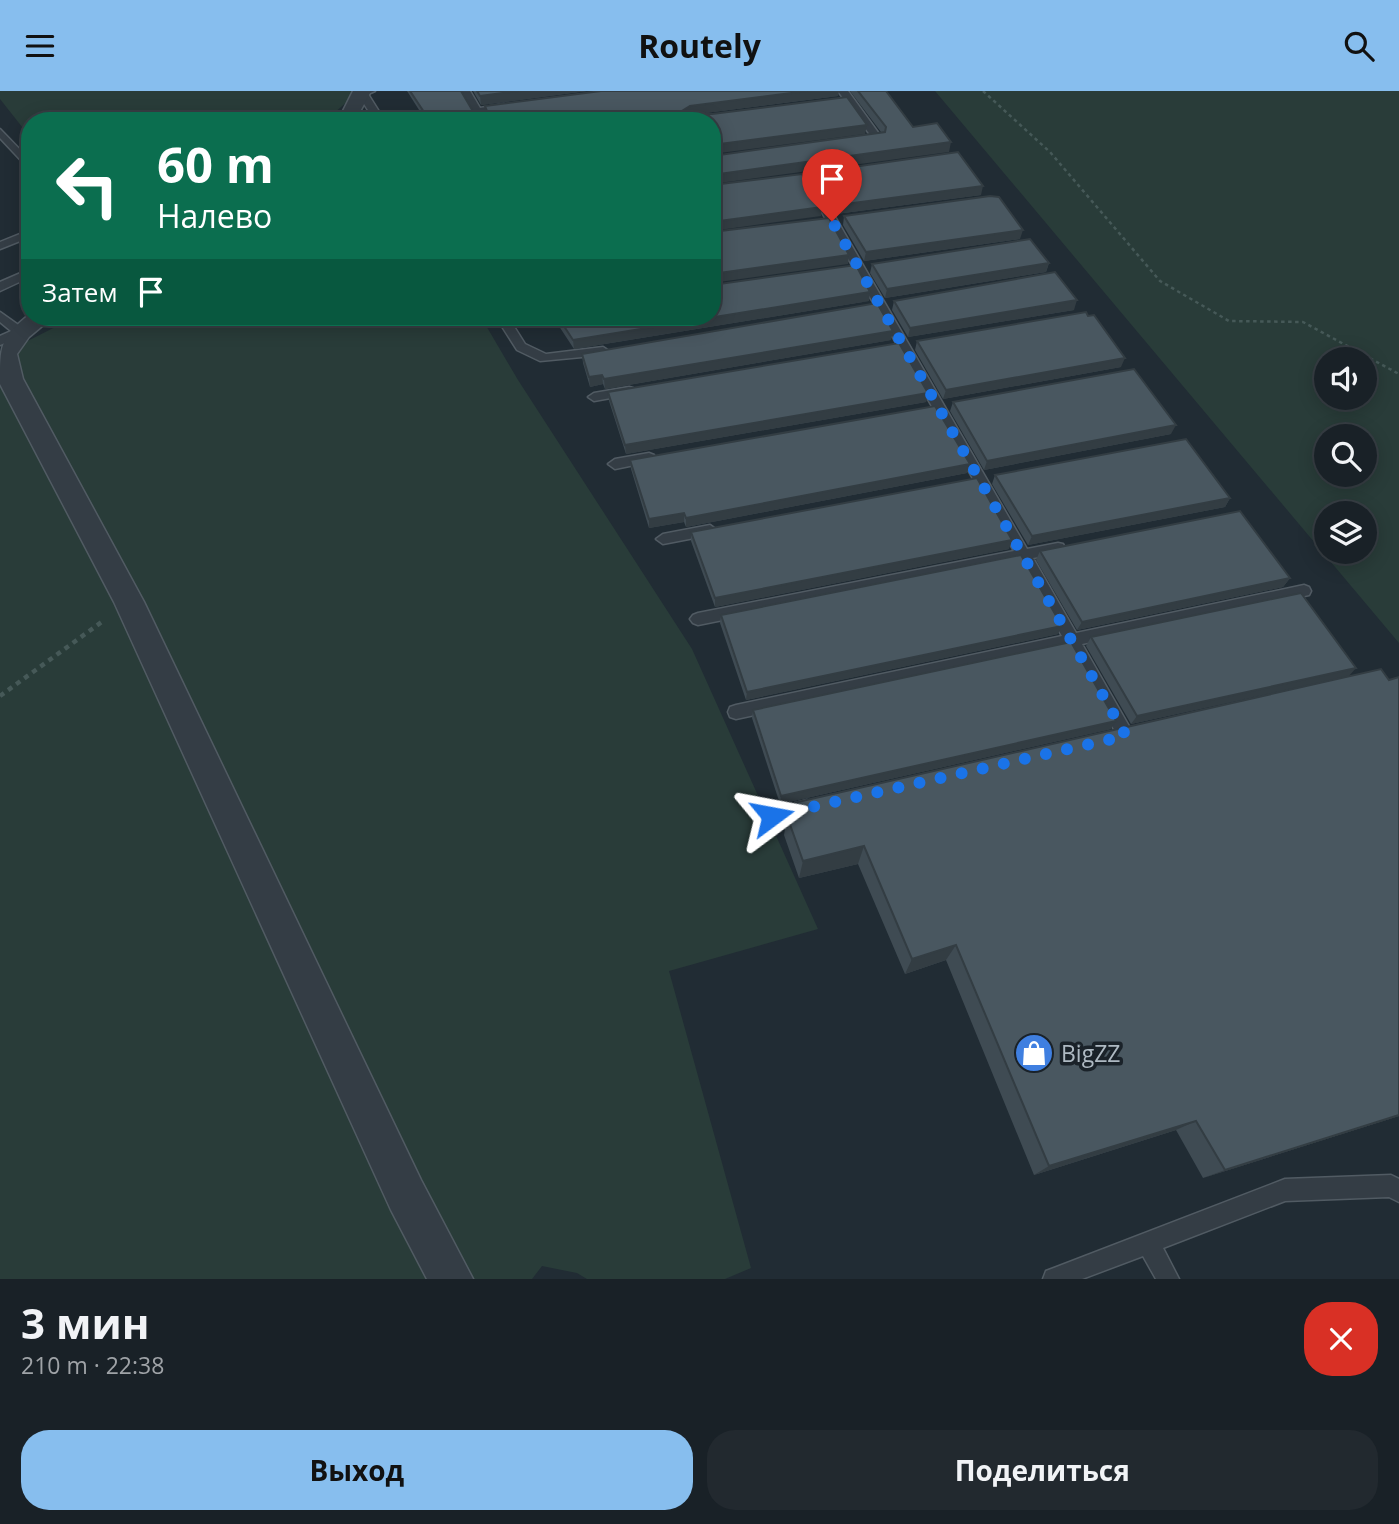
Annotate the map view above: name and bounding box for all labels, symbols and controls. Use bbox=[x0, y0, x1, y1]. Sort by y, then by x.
text: Routely bbox=[638, 24, 761, 67]
icon: menu bbox=[21, 27, 59, 65]
icon: search bbox=[1340, 27, 1378, 65]
text: 60 m bbox=[157, 131, 274, 197]
icon: left bbox=[42, 140, 133, 231]
pin bbox=[802, 149, 862, 221]
icon: arrive bbox=[813, 160, 851, 198]
text: Налево bbox=[157, 194, 272, 237]
icon: arrive bbox=[132, 273, 170, 311]
text: Затем bbox=[42, 274, 118, 310]
map controls bbox=[1314, 347, 1377, 564]
button: sound bbox=[1314, 347, 1377, 410]
button: search bbox=[1314, 424, 1377, 487]
button: layers bbox=[1314, 501, 1377, 564]
position arrow bbox=[735, 779, 809, 853]
shop icon: BigZZ bbox=[1013, 1032, 1055, 1074]
place label: BigZZ bbox=[1061, 1037, 1120, 1069]
text: 3 мин bbox=[21, 1294, 149, 1351]
button: close bbox=[1304, 1302, 1378, 1376]
text: 210 m · 22:38 bbox=[21, 1349, 164, 1381]
button: Выход bbox=[21, 1430, 693, 1510]
button: Поделиться bbox=[707, 1430, 1378, 1510]

